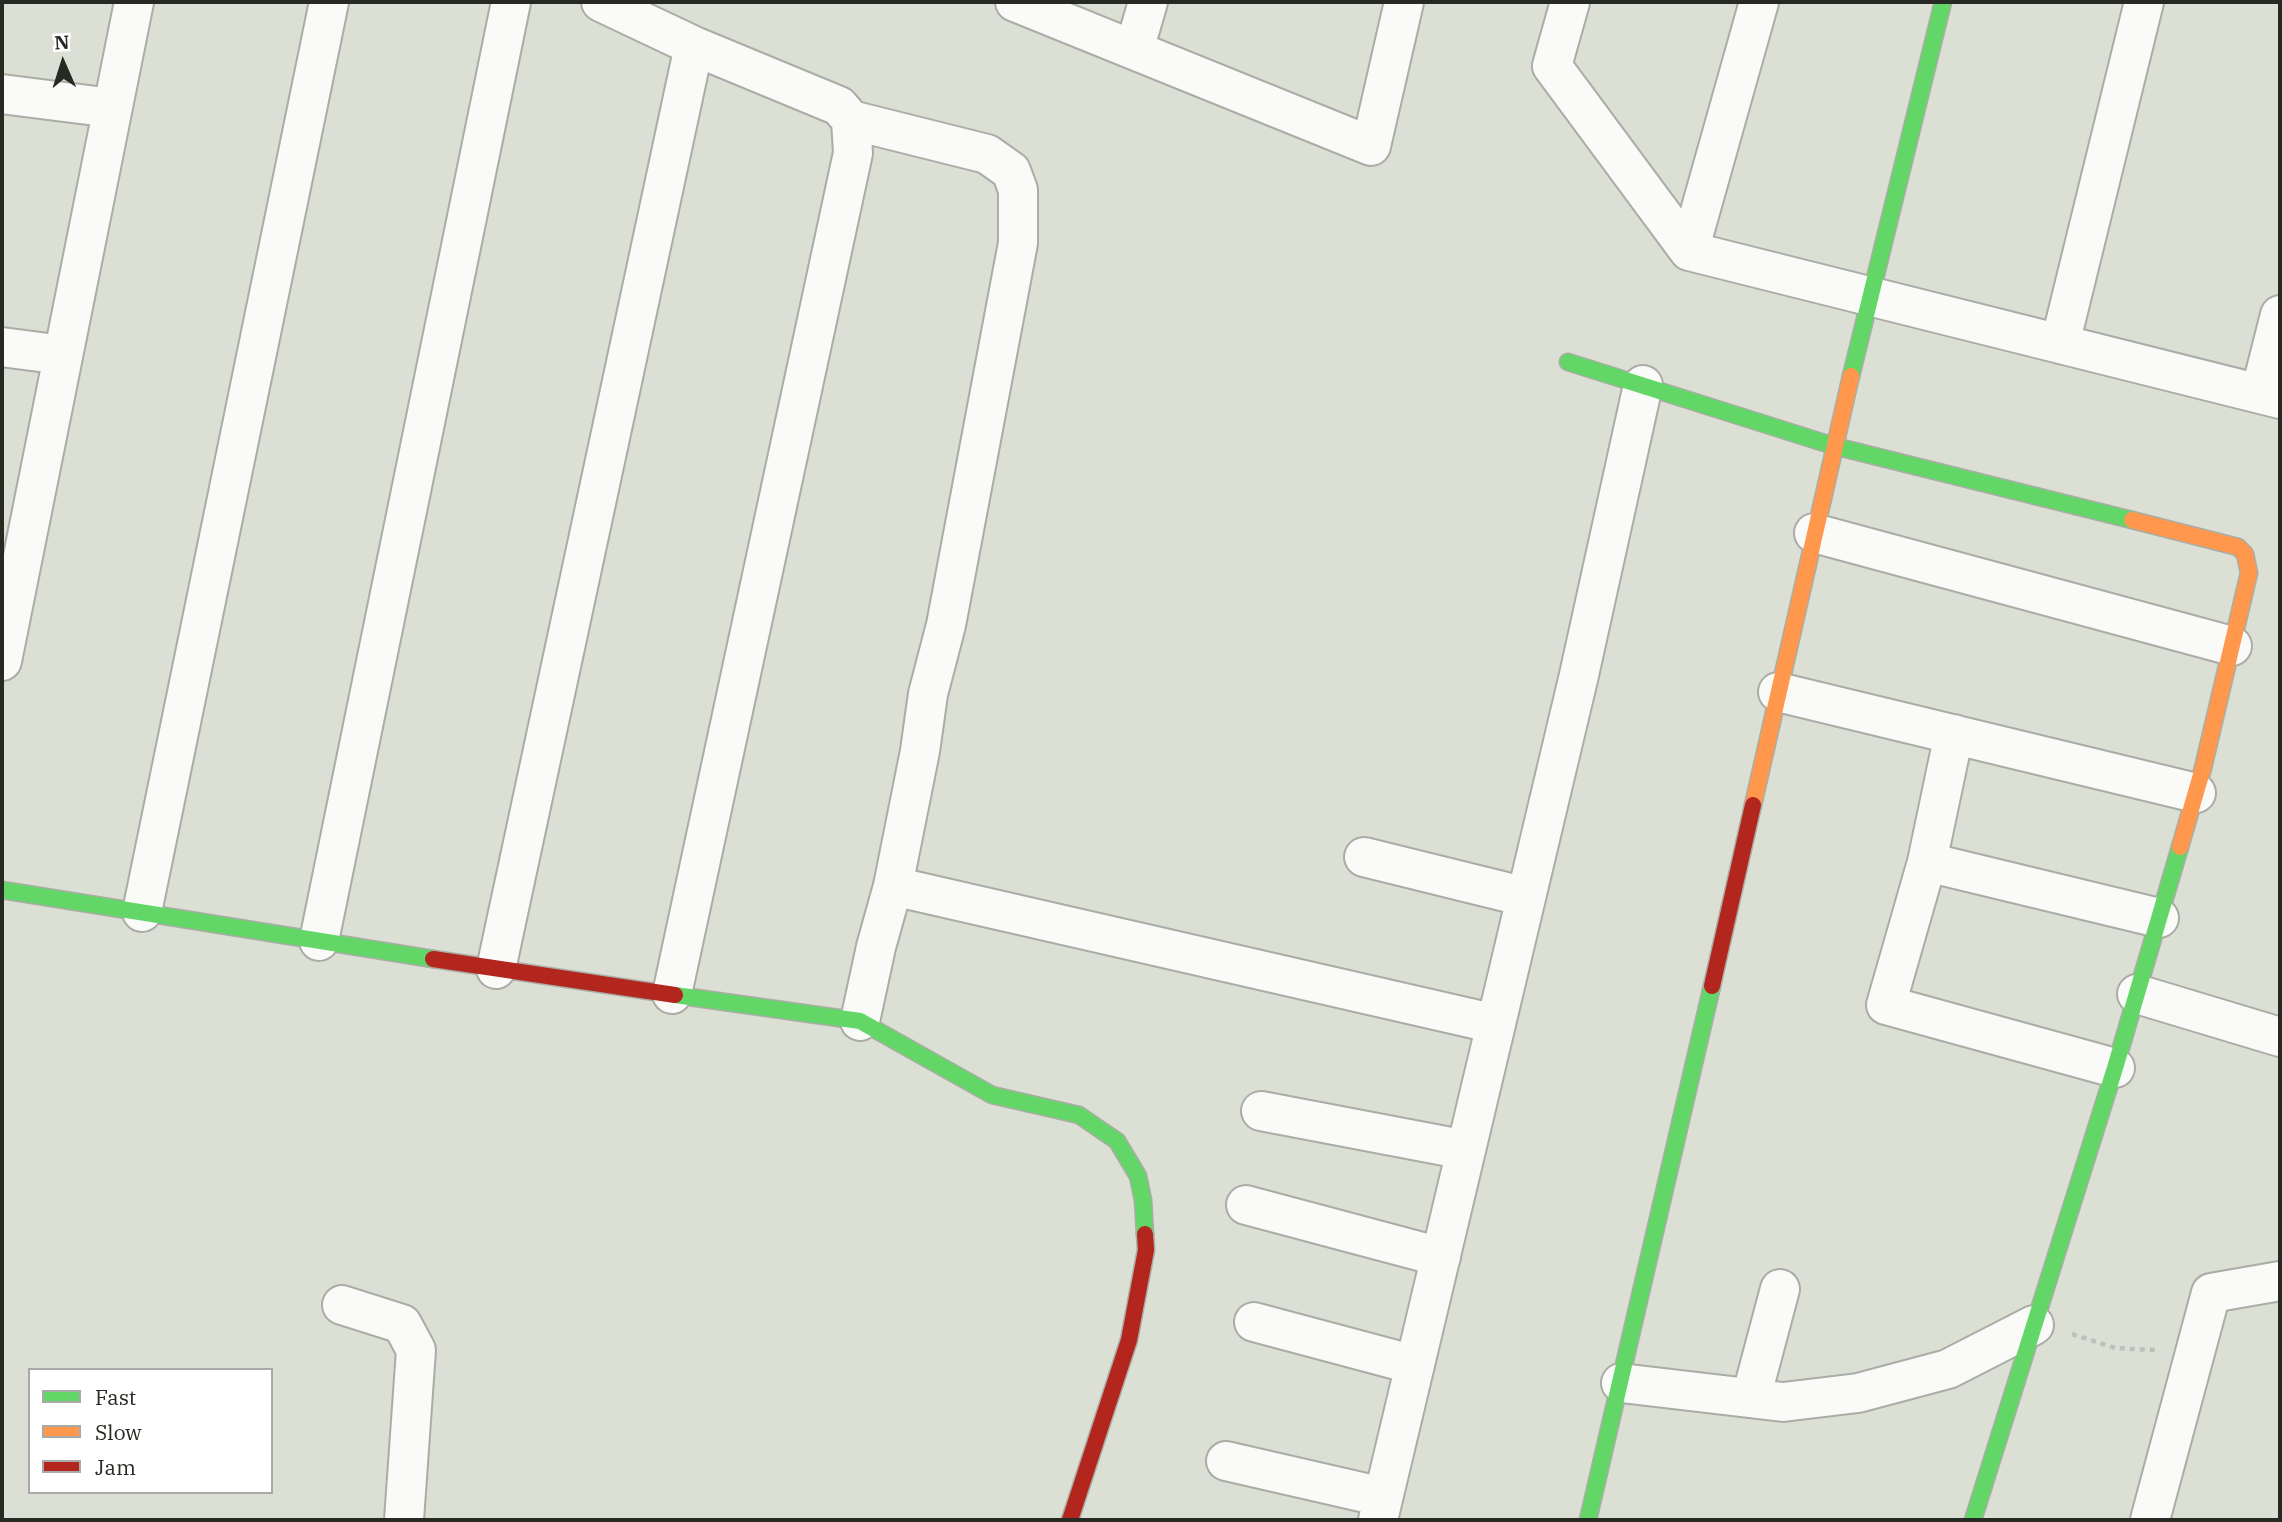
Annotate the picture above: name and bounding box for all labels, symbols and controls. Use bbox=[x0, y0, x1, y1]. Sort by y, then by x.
north arrow bbox=[28, 28, 98, 98]
text: N bbox=[54, 30, 70, 54]
legend bbox=[28, 1368, 273, 1494]
text: Fast bbox=[95, 1383, 136, 1411]
text: Slow bbox=[95, 1418, 142, 1446]
text: Jam bbox=[95, 1453, 136, 1481]

